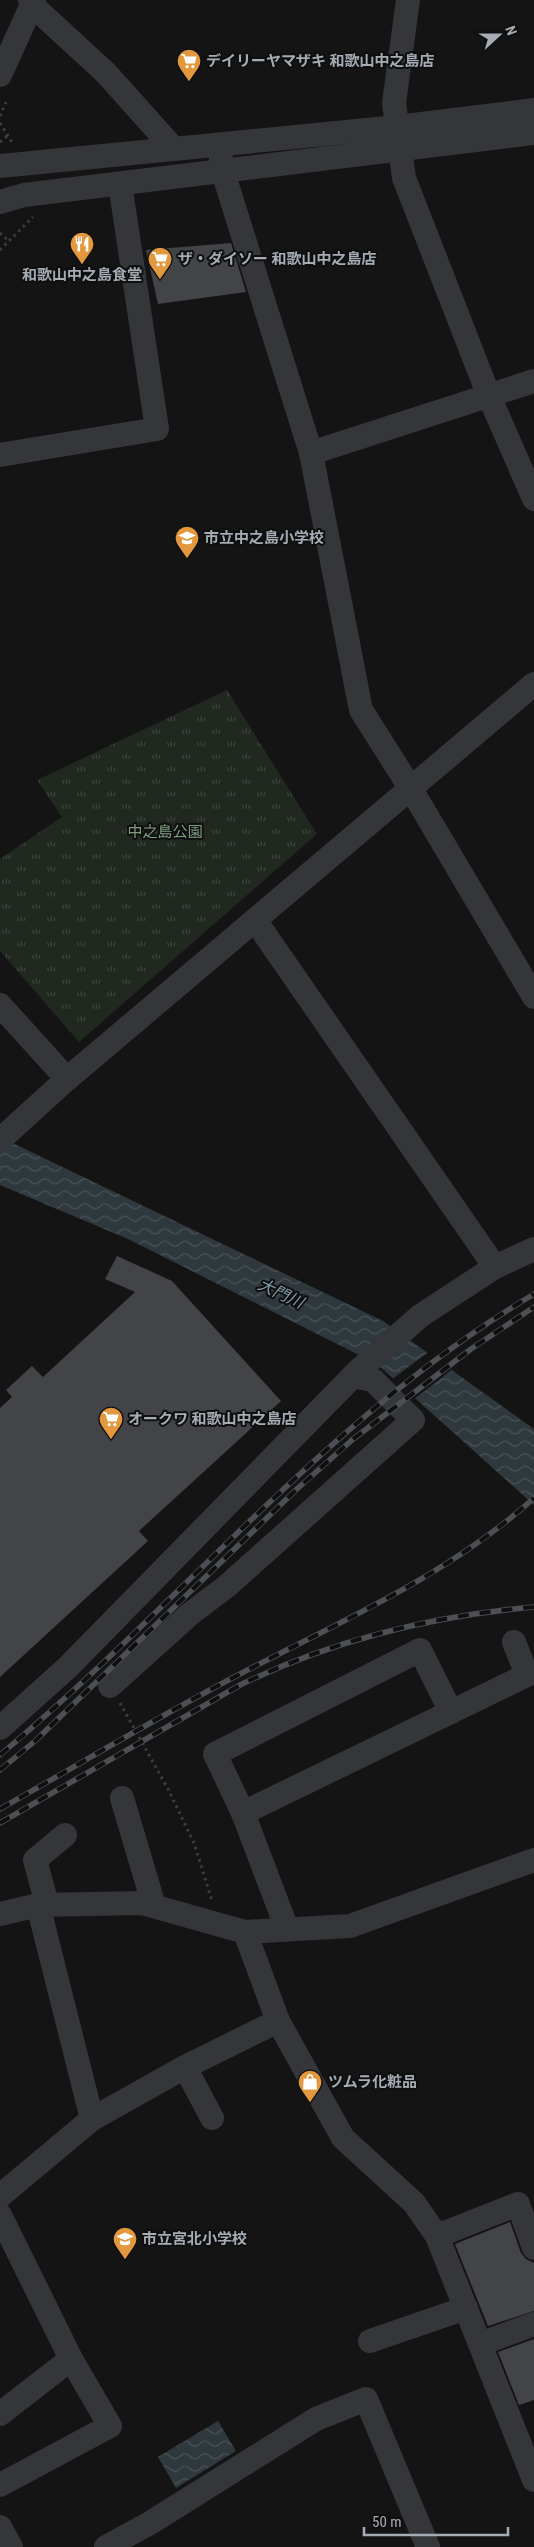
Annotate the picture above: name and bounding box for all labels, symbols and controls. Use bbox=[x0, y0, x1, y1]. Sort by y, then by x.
north arrow bbox=[474, 10, 524, 60]
text: N bbox=[502, 23, 520, 37]
supermarket icon: デイリーヤマザキ 和歌山中之島店 bbox=[176, 48, 202, 82]
place label: デイリーヤマザキ 和歌山中之島店 bbox=[206, 52, 434, 70]
restaurant icon: 和歌山中之島食堂 bbox=[69, 231, 95, 265]
supermarket icon: ザ・ダイソー 和歌山中之島店 bbox=[147, 246, 173, 280]
place label: ザ・ダイソー 和歌山中之島店 bbox=[178, 250, 376, 268]
place label: 和歌山中之島食堂 bbox=[22, 266, 142, 284]
school or university icon: 市立中之島小学校 bbox=[174, 525, 200, 559]
place label: 市立中之島小学校 bbox=[204, 529, 324, 547]
park label: 中之島公園 bbox=[127, 823, 203, 841]
water label: 大門川 bbox=[255, 1275, 308, 1313]
supermarket icon: オークワ 和歌山中之島店 bbox=[98, 1406, 124, 1440]
place label: オークワ 和歌山中之島店 bbox=[128, 1410, 296, 1428]
shop icon: ツムラ化粧品 bbox=[297, 2069, 323, 2103]
place label: ツムラ化粧品 bbox=[328, 2073, 417, 2091]
school or university icon: 市立宮北小学校 bbox=[112, 2226, 138, 2260]
place label: 市立宮北小学校 bbox=[142, 2230, 247, 2248]
scale bar bbox=[364, 2504, 508, 2536]
text: 50 m bbox=[372, 2513, 402, 2531]

